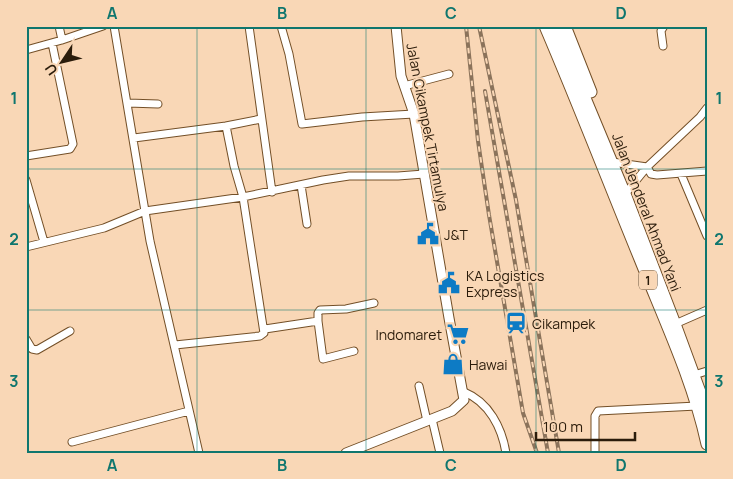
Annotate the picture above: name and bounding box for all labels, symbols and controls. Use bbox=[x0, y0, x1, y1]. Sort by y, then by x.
text: A bbox=[107, 2, 118, 24]
text: B bbox=[277, 2, 287, 24]
text: C bbox=[445, 2, 457, 24]
text: D bbox=[615, 2, 627, 24]
north arrow bbox=[38, 38, 88, 88]
street label: Jalan Cikampek Tirtamulya bbox=[402, 41, 454, 213]
text: U bbox=[40, 60, 62, 79]
text: 1 bbox=[10, 87, 18, 109]
text: 1 bbox=[715, 87, 723, 109]
street label: Jalan Jenderal Ahmad Yani bbox=[608, 130, 686, 294]
public building icon: J&T bbox=[415, 221, 441, 247]
place label: J&T bbox=[444, 225, 469, 244]
text: 2 bbox=[9, 228, 19, 250]
text: 2 bbox=[714, 228, 724, 250]
place label: KA Logistics Express bbox=[466, 266, 544, 301]
public building icon: KA Logistics Express bbox=[436, 270, 462, 296]
road number: 1 bbox=[639, 270, 657, 290]
station icon: Cikampek bbox=[503, 310, 529, 336]
place label: Cikampek bbox=[532, 314, 596, 333]
supermarket icon: Indomaret bbox=[445, 321, 471, 347]
place label: Indomaret bbox=[376, 325, 442, 344]
shop icon: Hawai bbox=[440, 351, 466, 377]
place label: Hawai bbox=[469, 355, 507, 374]
text: 3 bbox=[9, 370, 19, 392]
text: 3 bbox=[714, 370, 724, 392]
scale bar bbox=[536, 409, 634, 441]
text: 100 m bbox=[543, 416, 583, 437]
text: A bbox=[107, 454, 118, 476]
text: B bbox=[277, 454, 287, 476]
text: C bbox=[445, 454, 457, 476]
text: D bbox=[615, 454, 627, 476]

